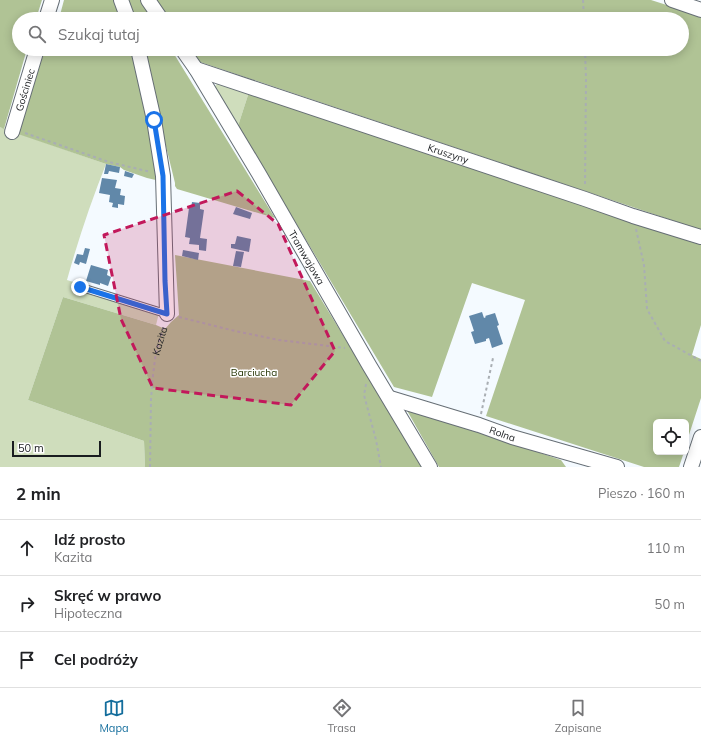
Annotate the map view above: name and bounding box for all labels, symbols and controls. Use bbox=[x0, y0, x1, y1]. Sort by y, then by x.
search box bbox=[12, 12, 689, 56]
icon: search bbox=[26, 23, 48, 45]
text: Szukaj tutaj bbox=[58, 25, 140, 44]
street label: Gościniec bbox=[13, 67, 38, 113]
route start bbox=[145, 111, 163, 129]
street label: Kruszyny bbox=[426, 141, 471, 167]
street label: Tramwajowa bbox=[286, 228, 327, 287]
route end bbox=[71, 278, 89, 296]
street label: Kazita bbox=[149, 325, 170, 357]
park label: Barciucha bbox=[231, 366, 277, 379]
map controls bbox=[653, 419, 689, 455]
button: locate bbox=[653, 419, 689, 455]
street label: Rolna bbox=[488, 423, 517, 445]
scale bar bbox=[12, 439, 101, 458]
text: 50 m bbox=[18, 441, 44, 455]
text: 2 min bbox=[16, 483, 61, 504]
text: Pieszo · 160 m bbox=[598, 485, 685, 501]
text: Idź prosto bbox=[54, 530, 125, 549]
icon: ahead bbox=[16, 537, 38, 559]
text: 110 m bbox=[647, 540, 685, 556]
text: Kazita bbox=[54, 549, 92, 565]
text: Skręć w prawo bbox=[54, 586, 161, 605]
icon: right bbox=[16, 593, 38, 615]
text: 50 m bbox=[655, 596, 685, 612]
text: Hipoteczna bbox=[54, 605, 122, 621]
icon: arrive bbox=[16, 649, 38, 671]
text: Cel podróży bbox=[54, 650, 138, 669]
tab: Mapa bbox=[99, 697, 129, 735]
tab: Trasa bbox=[328, 697, 356, 735]
tab: Zapisane bbox=[555, 697, 602, 735]

